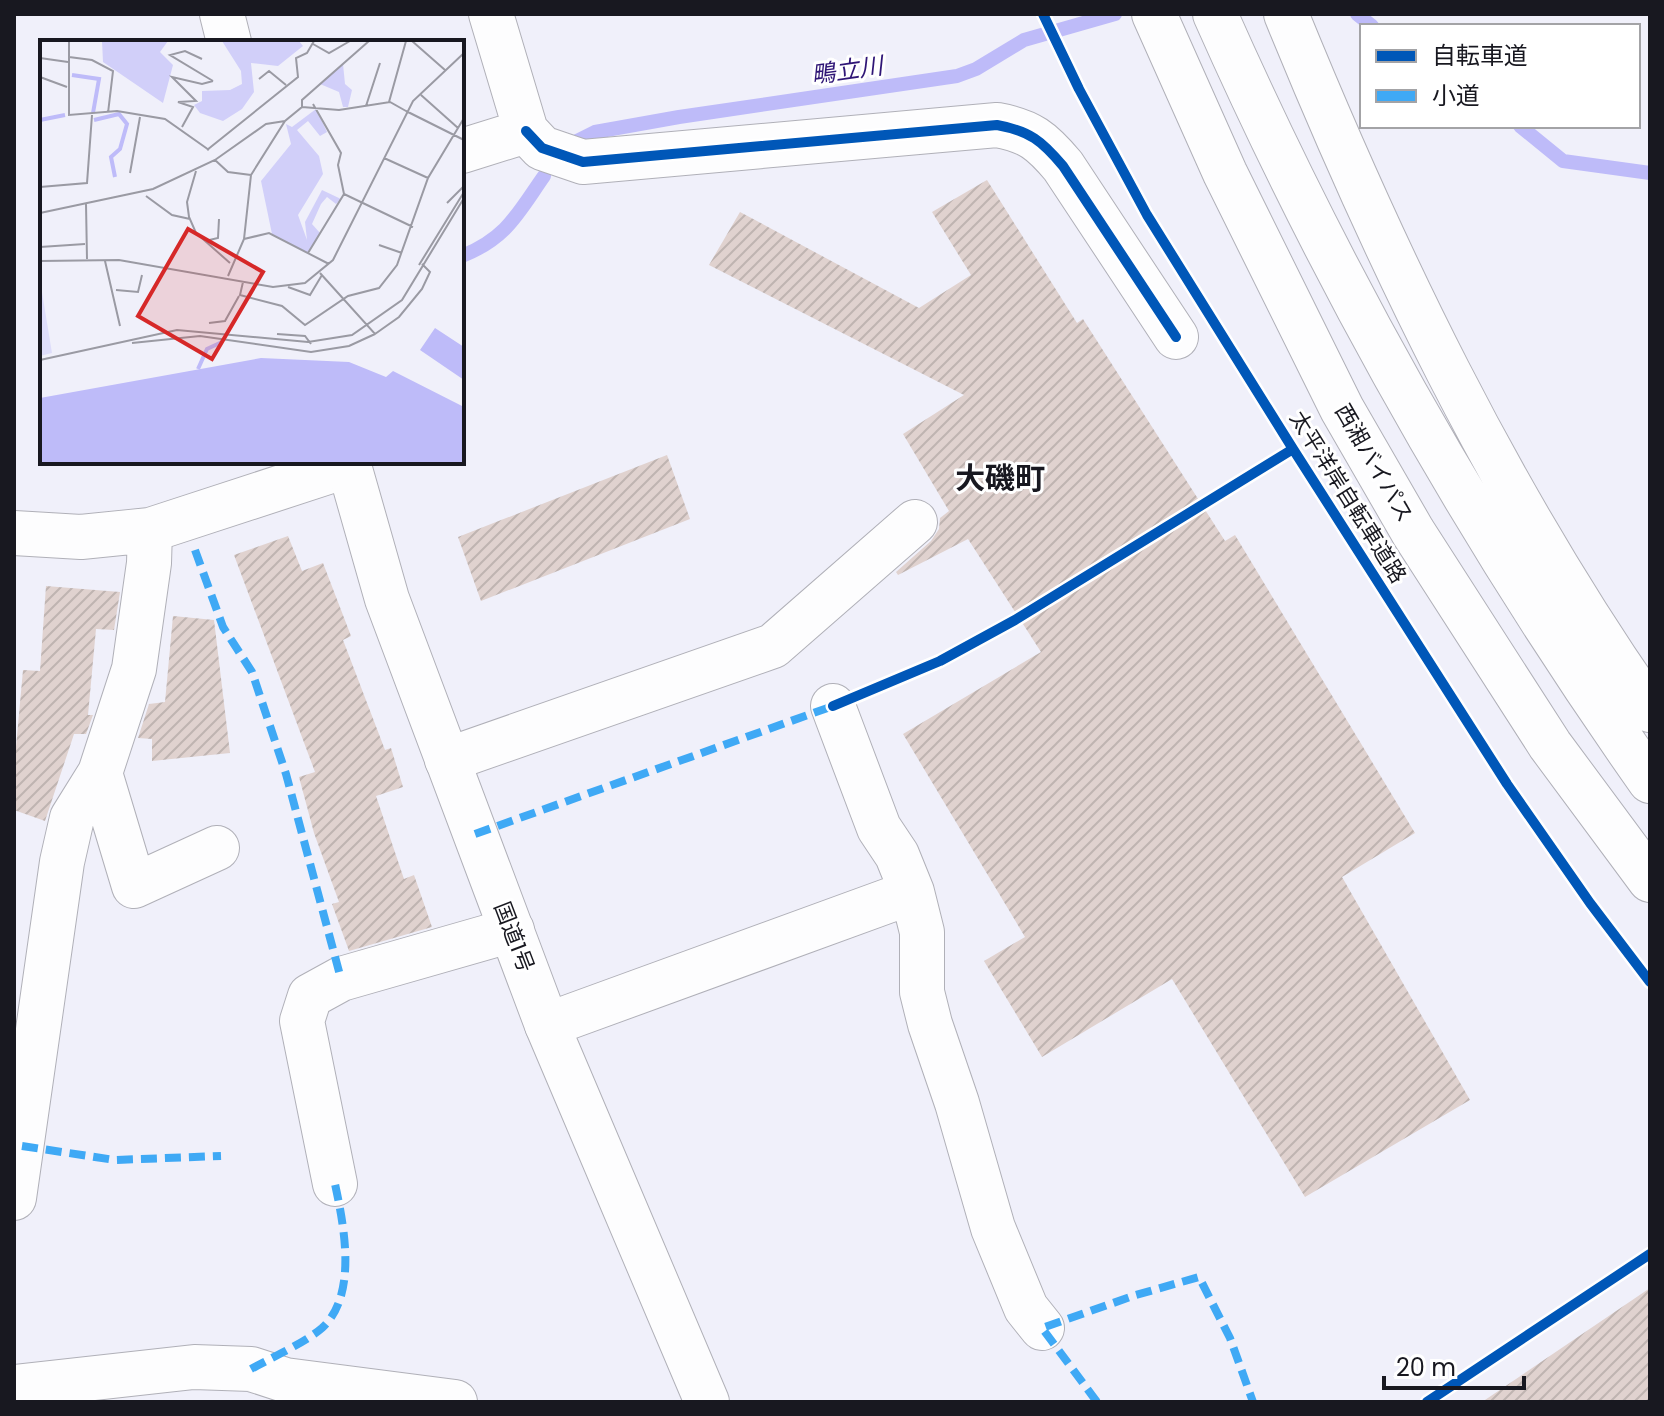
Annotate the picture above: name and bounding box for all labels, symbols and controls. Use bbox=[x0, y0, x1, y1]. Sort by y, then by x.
legend bbox=[1360, 24, 1640, 128]
text: 自転車道 bbox=[1432, 39, 1528, 72]
inset map bbox=[40, 40, 464, 464]
water label: 鴫立川 bbox=[809, 48, 888, 91]
text: 小道 bbox=[1432, 79, 1480, 112]
street label: 西湘バイパス bbox=[1328, 398, 1420, 528]
street label: 太平洋岸自転車道路 bbox=[1282, 405, 1414, 589]
district label: 大磯町 bbox=[955, 457, 1045, 500]
street label: 国道1号 bbox=[486, 897, 542, 977]
scale bar bbox=[1384, 1340, 1524, 1390]
text: 20 m bbox=[1396, 1351, 1456, 1384]

